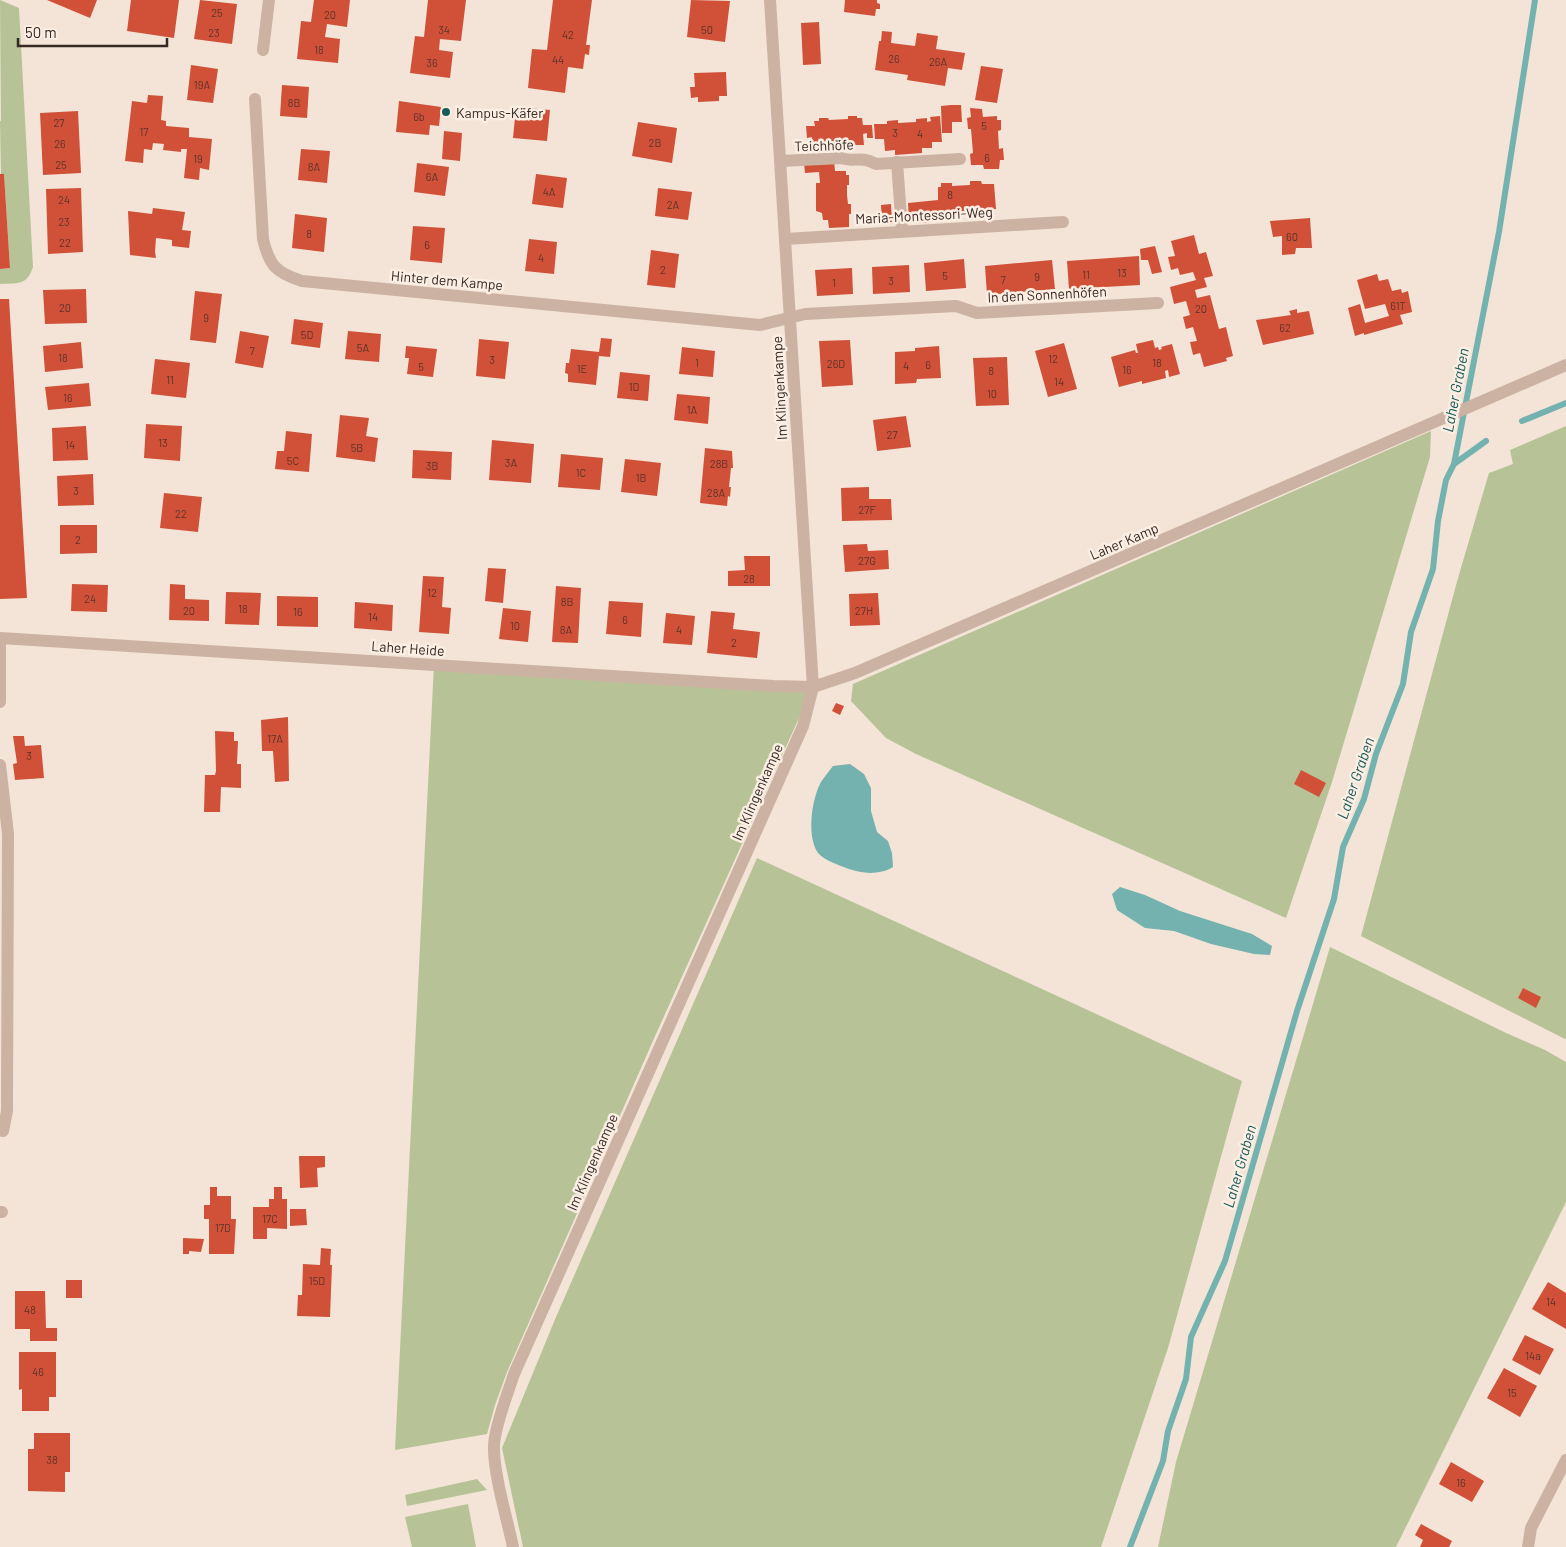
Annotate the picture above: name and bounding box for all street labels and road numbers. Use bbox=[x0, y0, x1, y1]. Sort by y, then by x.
street label: Teichhöfe bbox=[794, 135, 854, 155]
street label: Maria-Montessori-Weg bbox=[855, 203, 993, 227]
street label: Hinter dem Kampe bbox=[390, 267, 504, 293]
street label: In den Sonnenhöfen bbox=[987, 282, 1107, 306]
street label: Im Klingenkampe bbox=[768, 336, 790, 440]
street label: Laher Kamp bbox=[1087, 519, 1161, 563]
street label: Laher Heide bbox=[371, 637, 445, 659]
street label: Im Klingenkampe bbox=[728, 741, 786, 843]
street label: Im Klingenkampe bbox=[563, 1111, 621, 1213]

